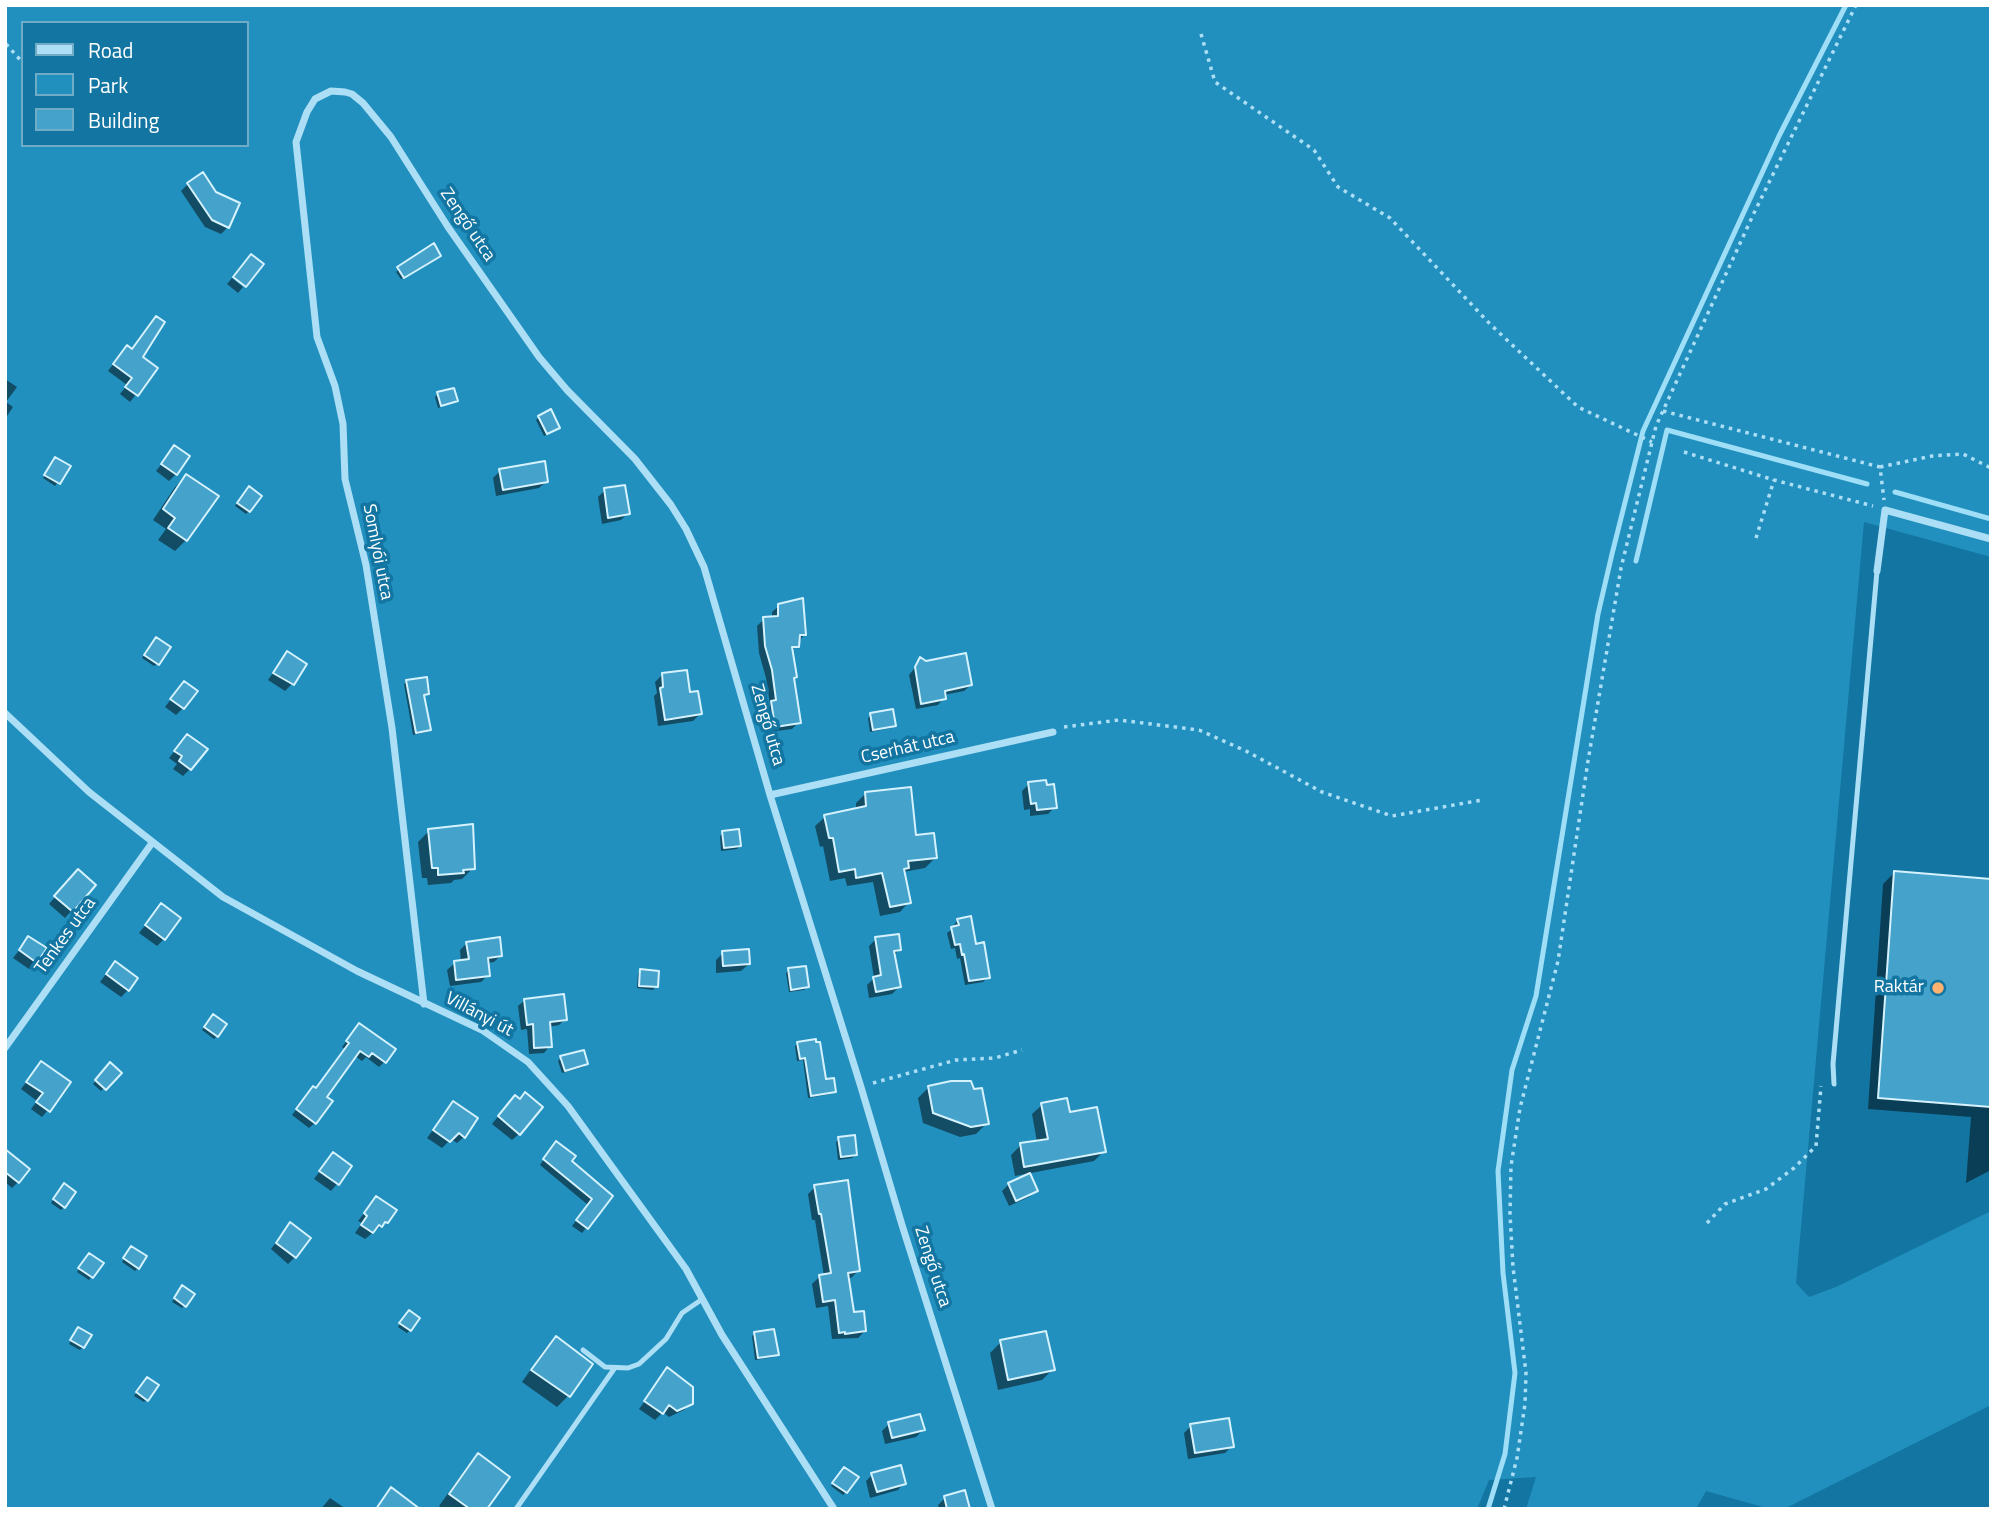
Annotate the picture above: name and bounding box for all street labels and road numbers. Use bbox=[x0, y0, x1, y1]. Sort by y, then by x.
street label: Zengő utca bbox=[435, 184, 499, 266]
street label: Somlyói utca bbox=[357, 502, 397, 602]
street label: Zengő utca bbox=[745, 682, 789, 768]
street label: Cserhát utca bbox=[859, 727, 957, 769]
street label: Tenkes utca bbox=[31, 894, 101, 978]
street label: Villányi út bbox=[441, 988, 517, 1042]
street label: Zengő utca bbox=[909, 1224, 955, 1310]

